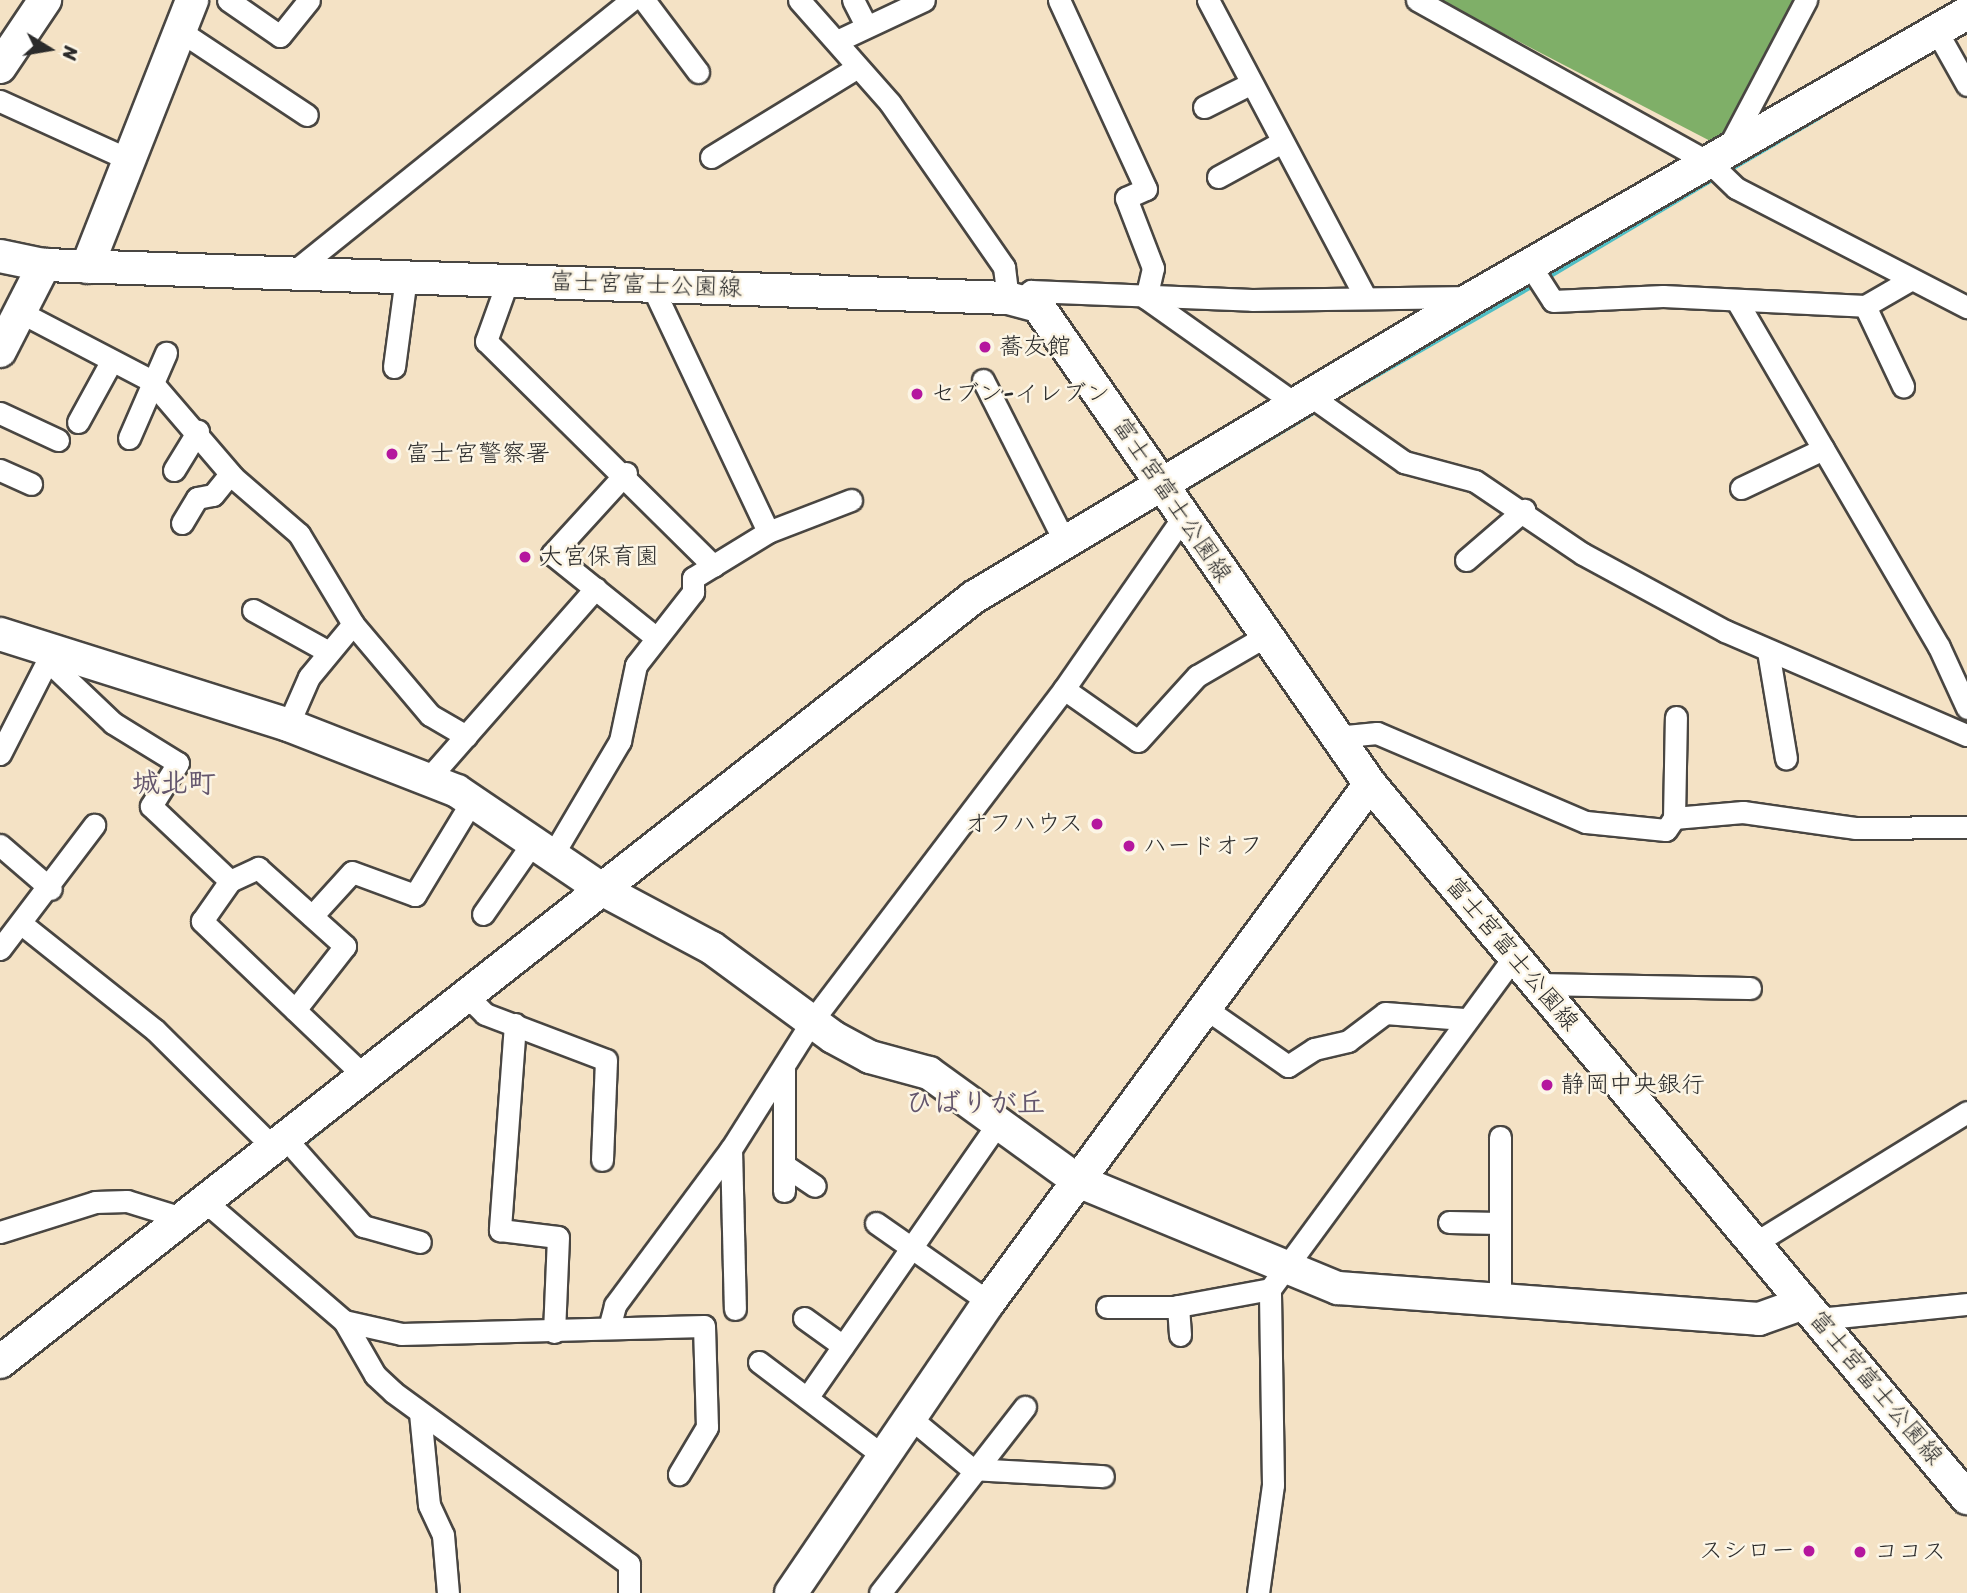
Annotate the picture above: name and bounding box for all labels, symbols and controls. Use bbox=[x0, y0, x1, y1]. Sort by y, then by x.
north arrow bbox=[14, 14, 84, 84]
text: N bbox=[53, 43, 88, 63]
street label: 富士宮富士公園線 bbox=[550, 267, 742, 303]
place label: 蕎友館 bbox=[999, 333, 1071, 361]
marker: 蕎友館 bbox=[977, 339, 993, 355]
place label: セブン-イレブン bbox=[931, 380, 1110, 408]
marker: セブン-イレブン bbox=[909, 386, 925, 402]
street label: 富士宮富士公園線 bbox=[1106, 412, 1238, 588]
place label: 富士宮警察署 bbox=[406, 440, 550, 468]
marker: 富士宮警察署 bbox=[384, 446, 400, 462]
place label: 大宮保育園 bbox=[539, 543, 659, 571]
marker: 大宮保育園 bbox=[517, 549, 533, 565]
district label: 城北町 bbox=[132, 766, 216, 800]
place label: オフハウス bbox=[963, 810, 1083, 838]
marker: オフハウス bbox=[1089, 816, 1105, 832]
place label: ハードオフ bbox=[1143, 832, 1263, 860]
marker: ハードオフ bbox=[1121, 838, 1137, 854]
street label: 富士宮富士公園線 bbox=[1439, 871, 1585, 1037]
place label: 静岡中央銀行 bbox=[1561, 1071, 1705, 1099]
marker: 静岡中央銀行 bbox=[1539, 1077, 1555, 1093]
district label: ひばりが丘 bbox=[905, 1086, 1045, 1120]
street label: 富士宮富士公園線 bbox=[1803, 1305, 1949, 1471]
place label: スシロー bbox=[1699, 1537, 1795, 1565]
place label: ココス bbox=[1874, 1538, 1946, 1566]
marker: スシロー bbox=[1801, 1543, 1817, 1559]
marker: ココス bbox=[1852, 1544, 1868, 1560]

